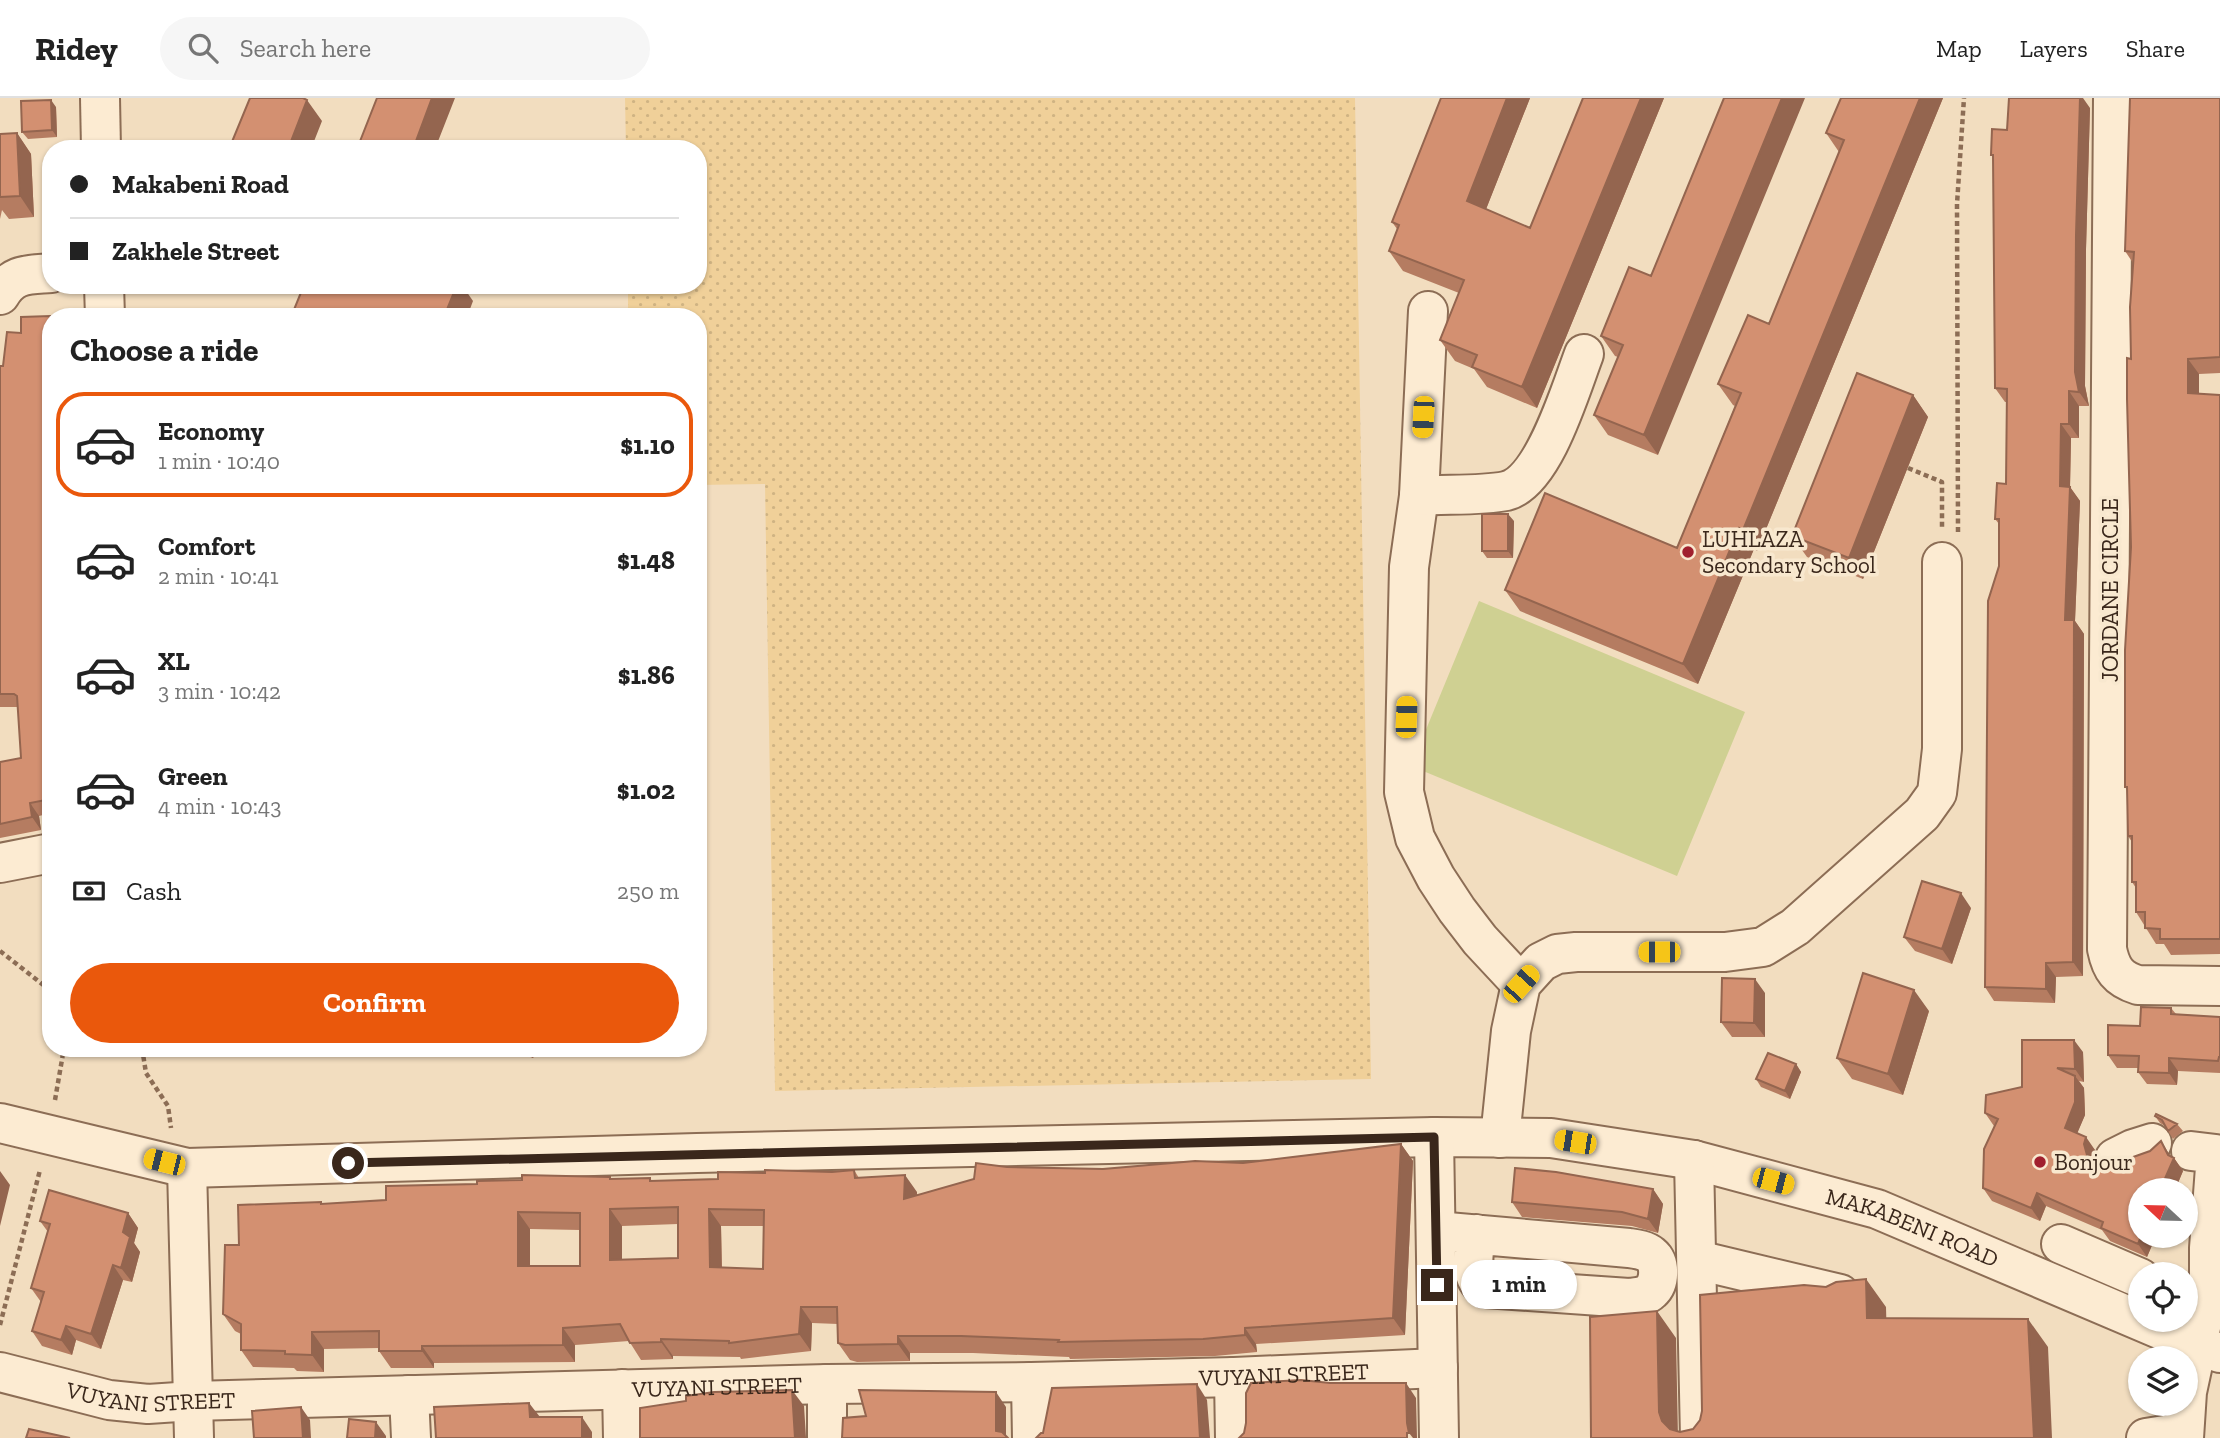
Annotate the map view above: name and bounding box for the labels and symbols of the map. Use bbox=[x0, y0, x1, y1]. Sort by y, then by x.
car bbox=[1412, 395, 1435, 439]
street label: JORDANE CIRCLE bbox=[2096, 498, 2124, 682]
place label: LUHLAZA Secondary School bbox=[1702, 525, 1876, 579]
marker: LUHLAZA Secondary School bbox=[1680, 544, 1696, 560]
car bbox=[1395, 696, 1418, 738]
car bbox=[1639, 942, 1681, 963]
car bbox=[1500, 961, 1543, 1007]
car bbox=[1553, 1128, 1598, 1156]
car bbox=[142, 1147, 187, 1177]
route start bbox=[332, 1147, 364, 1179]
place label: Bonjour bbox=[2054, 1148, 2133, 1176]
marker: Bonjour bbox=[2032, 1154, 2048, 1170]
car bbox=[1750, 1165, 1797, 1197]
north arrow bbox=[2128, 1178, 2198, 1248]
street label: MAKABENI ROAD bbox=[1823, 1182, 2003, 1273]
callout: 1 min bbox=[1462, 1260, 1577, 1310]
route end bbox=[1421, 1269, 1453, 1301]
street label: VUYANI STREET bbox=[1197, 1357, 1370, 1392]
street label: VUYANI STREET bbox=[630, 1371, 802, 1403]
street label: VUYANI STREET bbox=[62, 1375, 236, 1418]

